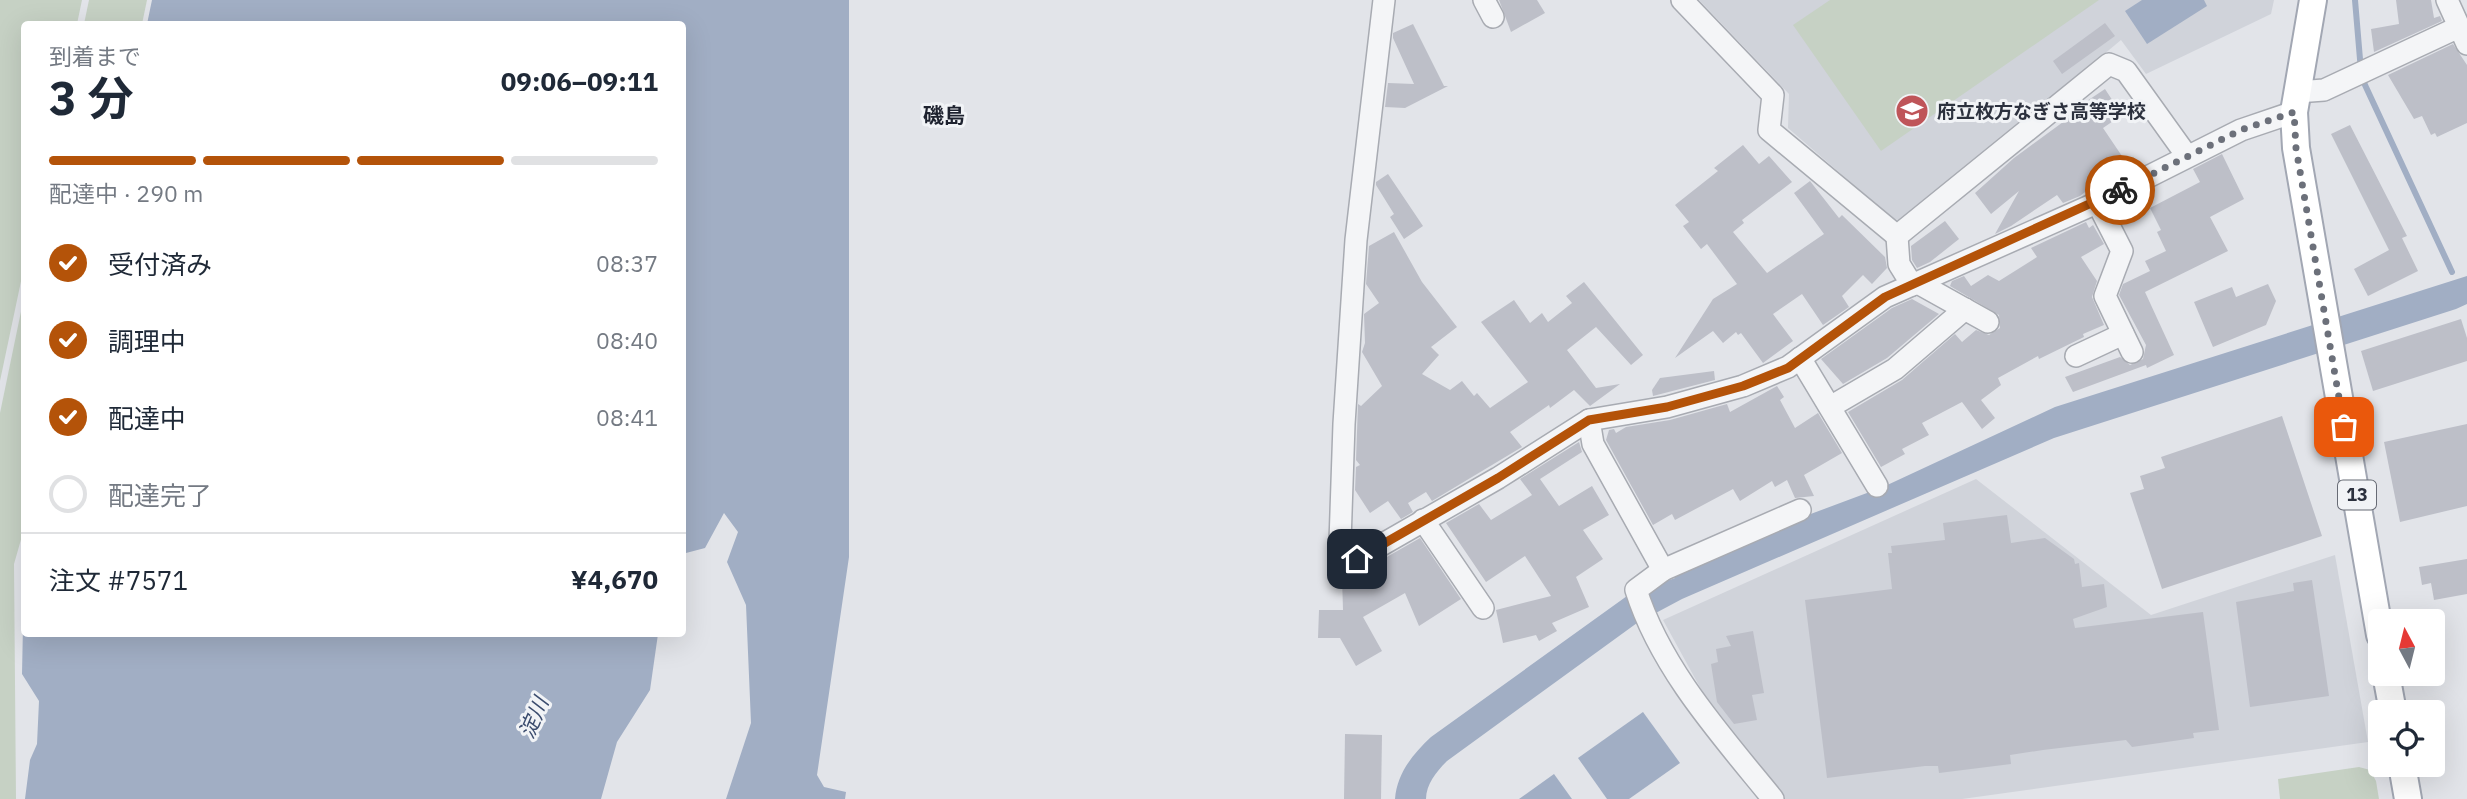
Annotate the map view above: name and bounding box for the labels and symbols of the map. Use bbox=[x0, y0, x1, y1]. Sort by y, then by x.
school or university icon: 府立枚方なぎさ高等学校 bbox=[1893, 92, 1931, 130]
place label: 府立枚方なぎさ高等学校 bbox=[1937, 99, 2146, 123]
district label: 磯島 bbox=[923, 101, 965, 129]
courier bbox=[2085, 155, 2155, 225]
pin bbox=[2314, 397, 2374, 457]
road number: 13 bbox=[2338, 480, 2376, 509]
pin bbox=[1327, 529, 1387, 589]
north arrow bbox=[2368, 609, 2445, 686]
water label: 淀川 bbox=[512, 691, 555, 742]

